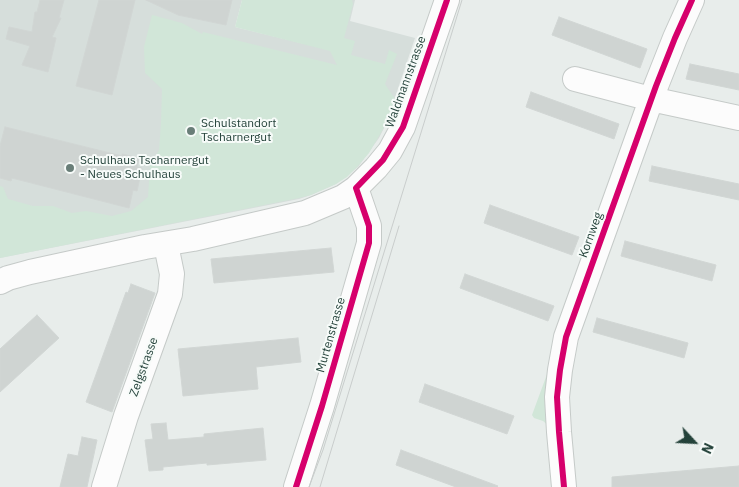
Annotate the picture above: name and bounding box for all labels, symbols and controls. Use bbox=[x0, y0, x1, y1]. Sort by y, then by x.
street label: Waldmannstrasse bbox=[383, 34, 429, 130]
place label: Schulstandort Tscharnergut bbox=[201, 117, 276, 145]
marker: Schulstandort Tscharnergut bbox=[185, 125, 197, 137]
place label: Schulhaus Tscharnergut - Neues Schulhaus bbox=[80, 154, 209, 182]
marker: Schulhaus Tscharnergut - Neues Schulhaus bbox=[64, 162, 76, 174]
street label: Kornweg bbox=[576, 210, 606, 260]
street label: Murtenstrasse bbox=[313, 296, 349, 374]
street label: Zelgstrasse bbox=[127, 335, 161, 399]
north arrow bbox=[669, 417, 719, 467]
text: N bbox=[697, 440, 718, 457]

